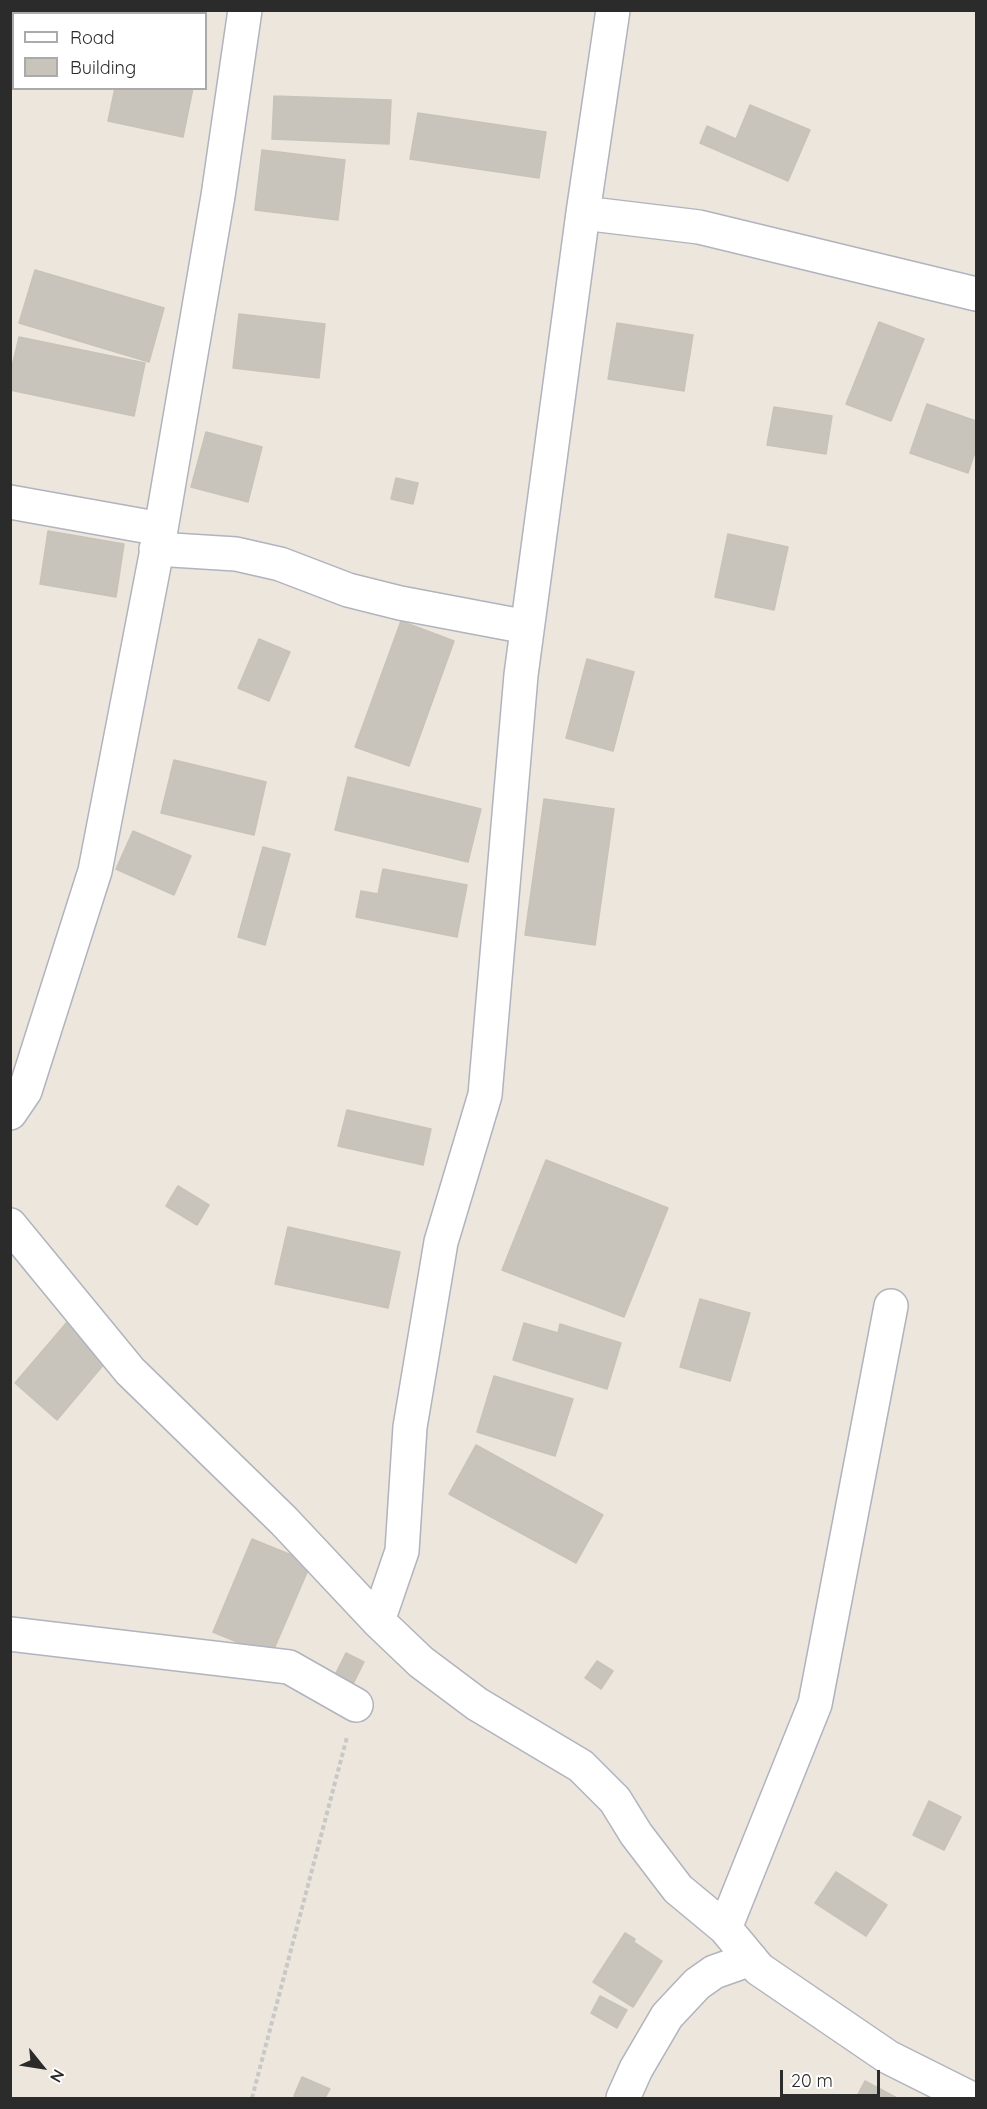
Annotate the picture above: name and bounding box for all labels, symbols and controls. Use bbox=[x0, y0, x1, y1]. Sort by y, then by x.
legend bbox=[12, 12, 207, 90]
text: Road bbox=[70, 26, 115, 49]
text: Building bbox=[70, 56, 136, 79]
north arrow bbox=[12, 2037, 72, 2097]
scale bar bbox=[783, 2058, 884, 2096]
text: N bbox=[46, 2066, 69, 2086]
text: 20 m bbox=[791, 2069, 833, 2092]

